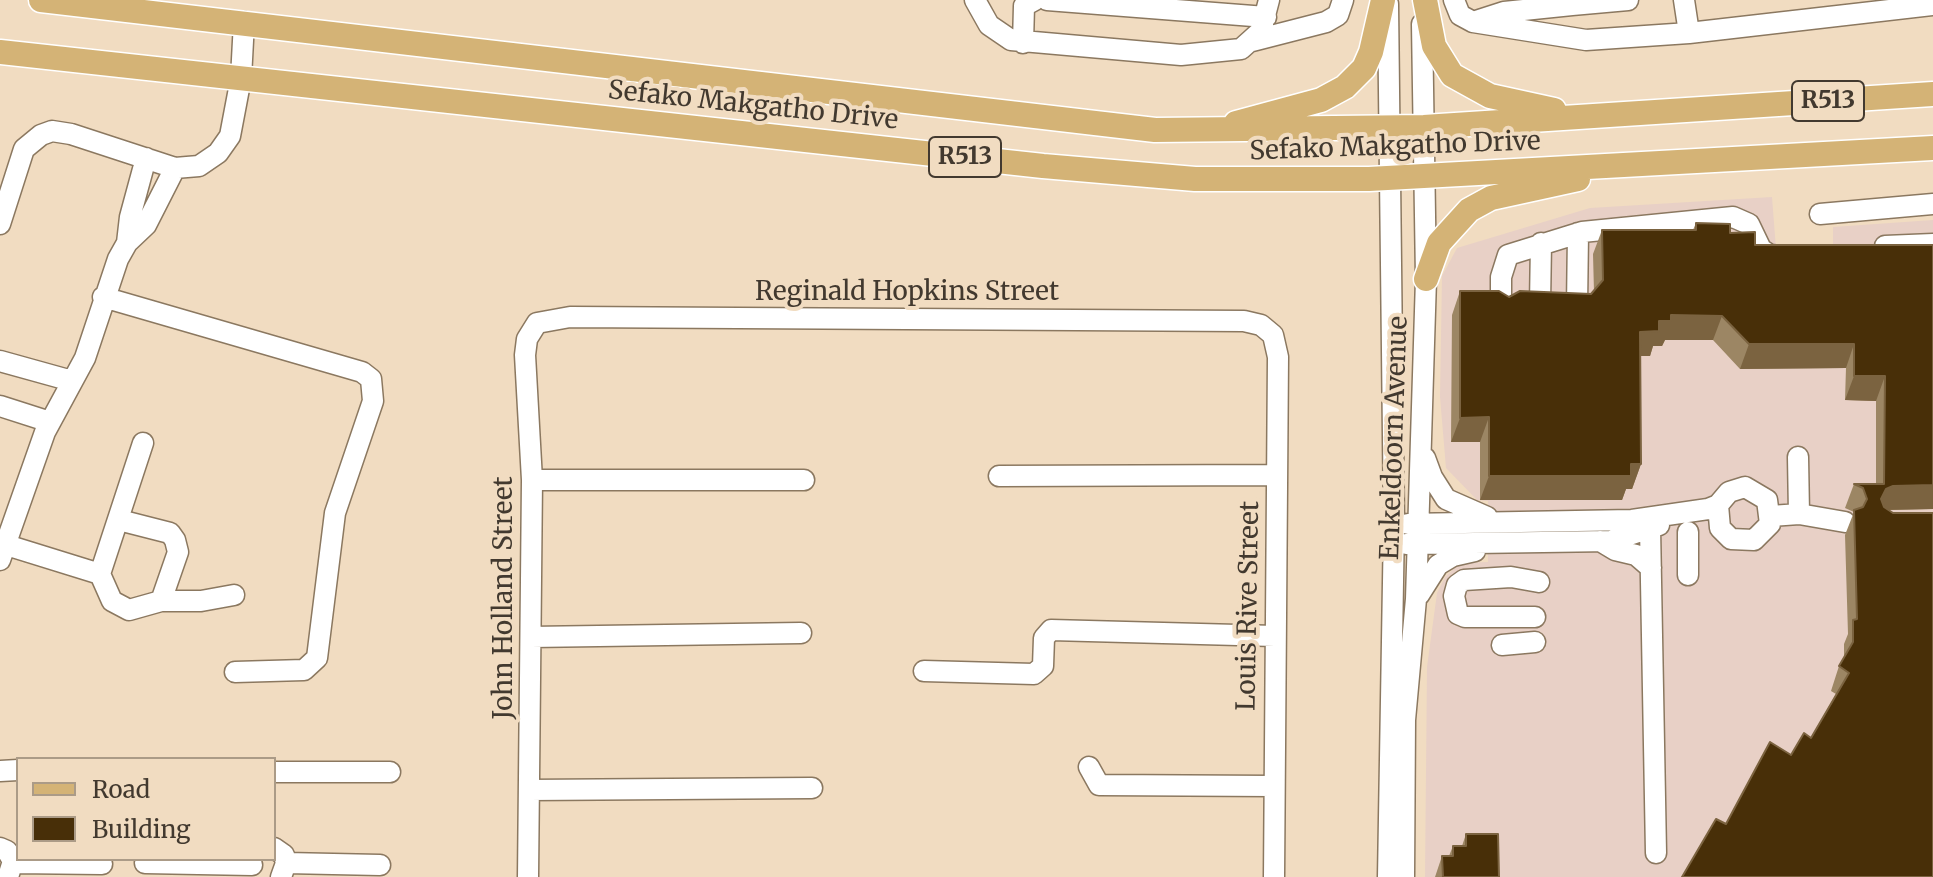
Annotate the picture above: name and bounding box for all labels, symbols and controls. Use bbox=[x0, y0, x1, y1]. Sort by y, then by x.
street label: Sefako Makgatho Drive bbox=[606, 75, 900, 137]
road number: R513 bbox=[1792, 81, 1864, 121]
street label: Sefako Makgatho Drive bbox=[1249, 126, 1541, 168]
road number: R513 bbox=[929, 137, 1001, 177]
street label: Reginald Hopkins Street bbox=[755, 277, 1059, 309]
street label: Enkeldoorn Avenue bbox=[1375, 315, 1415, 561]
street label: John Holland Street bbox=[489, 476, 521, 720]
street label: Louis Rive Street bbox=[1232, 501, 1266, 711]
legend bbox=[16, 757, 276, 861]
text: Road bbox=[92, 774, 150, 805]
text: Building bbox=[92, 814, 191, 845]

